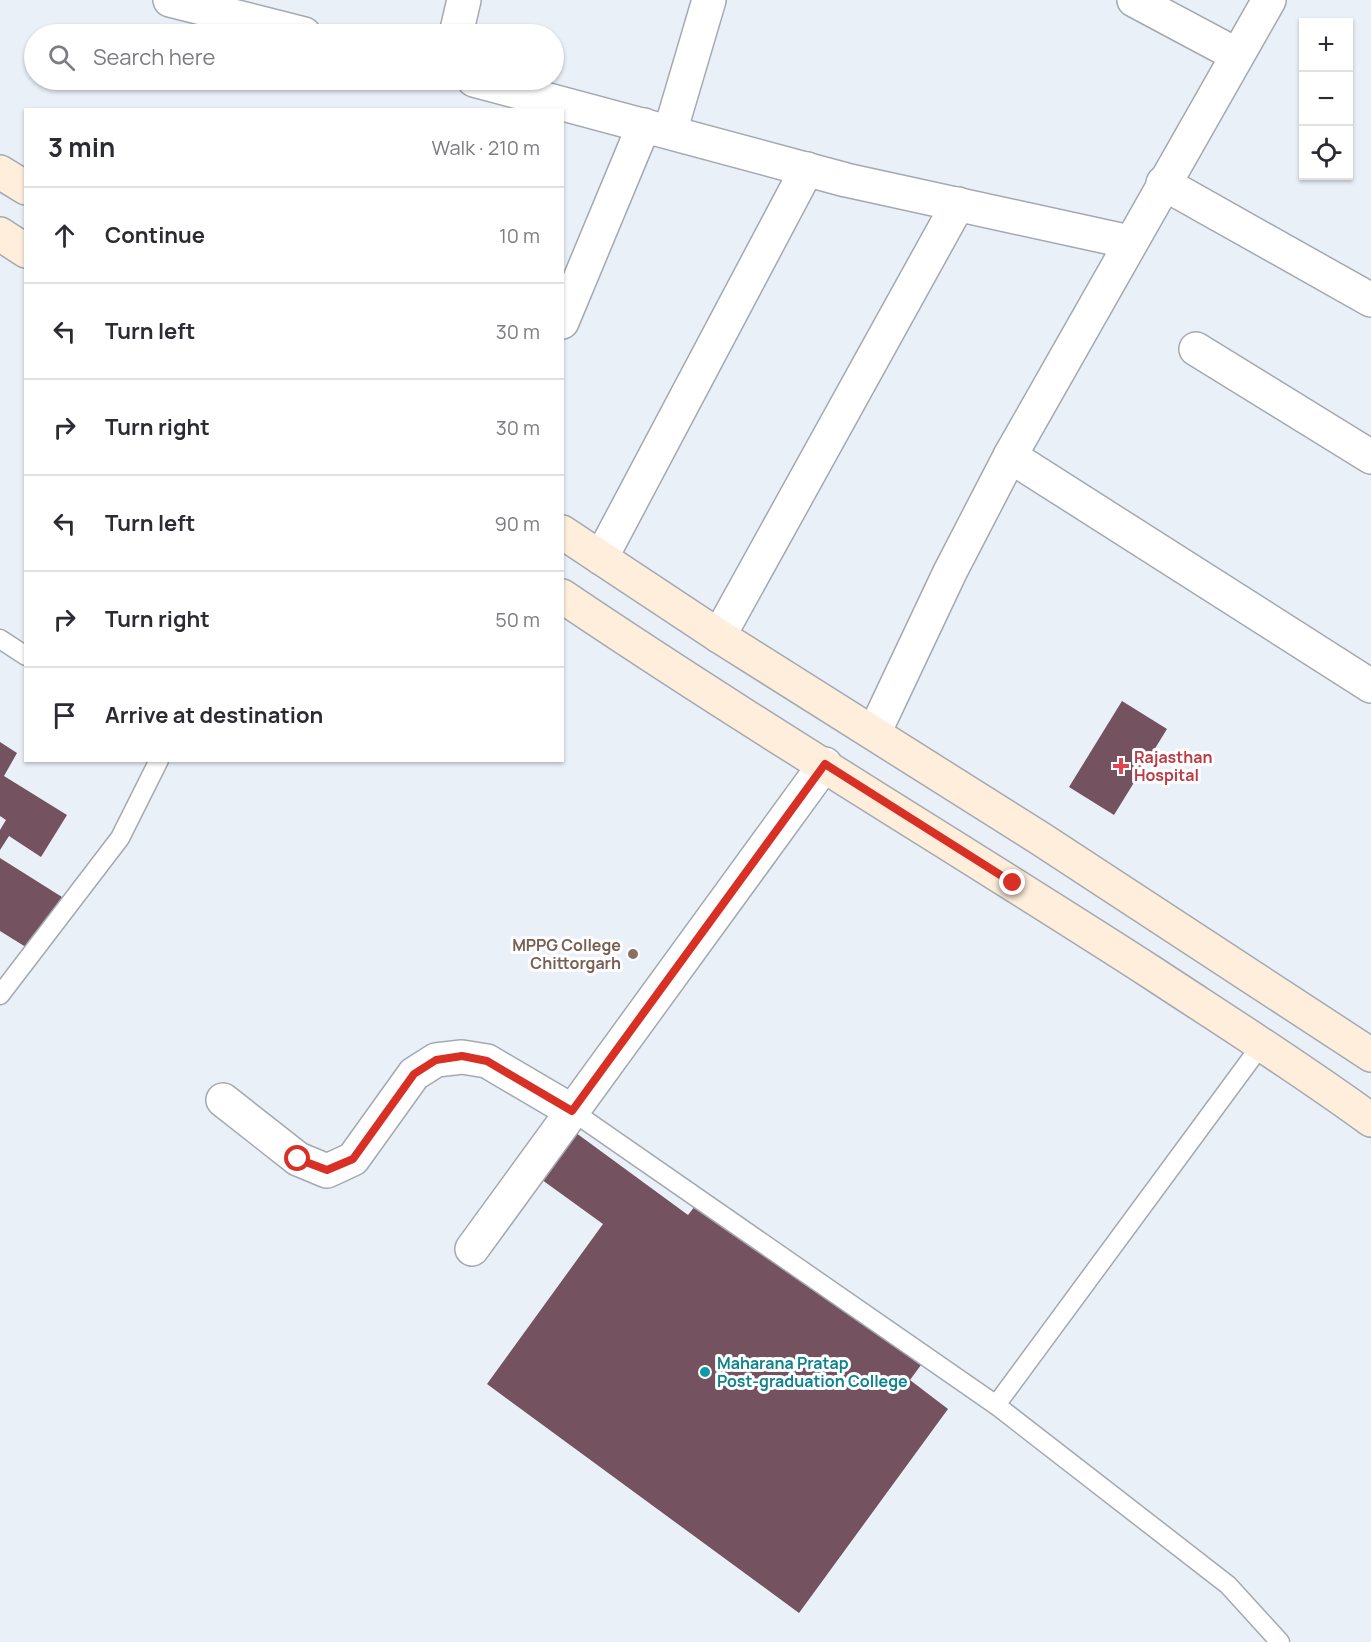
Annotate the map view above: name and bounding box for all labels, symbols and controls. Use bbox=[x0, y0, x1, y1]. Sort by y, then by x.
map controls bbox=[1299, 18, 1353, 180]
button: + bbox=[1299, 18, 1353, 72]
search box bbox=[24, 24, 564, 90]
icon: search bbox=[45, 41, 78, 74]
text: Search here bbox=[93, 42, 215, 72]
button: − bbox=[1299, 72, 1353, 126]
button: locate bbox=[1299, 126, 1353, 180]
text: 3 min bbox=[48, 129, 115, 165]
text: Walk · 210 m bbox=[432, 134, 540, 161]
icon: ahead bbox=[48, 219, 81, 252]
text: Continue bbox=[105, 220, 205, 250]
text: 10 m bbox=[499, 222, 540, 249]
icon: left bbox=[48, 315, 81, 348]
text: Turn left bbox=[105, 316, 195, 346]
text: 30 m bbox=[496, 318, 540, 345]
icon: right bbox=[48, 411, 81, 444]
text: Turn right bbox=[105, 412, 210, 442]
text: 30 m bbox=[496, 414, 540, 441]
icon: left bbox=[48, 507, 81, 540]
text: Turn left bbox=[105, 508, 195, 538]
text: 90 m bbox=[494, 510, 540, 537]
icon: right bbox=[48, 603, 81, 636]
text: Turn right bbox=[105, 604, 210, 634]
text: 50 m bbox=[495, 606, 540, 633]
icon: arrive bbox=[48, 699, 81, 732]
text: Arrive at destination bbox=[105, 700, 323, 730]
place label: Rajasthan Hospital bbox=[1134, 746, 1212, 786]
marker: Rajasthan Hospital bbox=[1112, 757, 1130, 775]
route end bbox=[999, 869, 1025, 895]
place label: MPPG College Chittorgarh bbox=[512, 934, 621, 974]
marker: MPPG College Chittorgarh bbox=[626, 947, 640, 961]
route start bbox=[284, 1145, 310, 1171]
place label: Maharana Pratap Post-graduation College bbox=[717, 1352, 908, 1392]
marker: Maharana Pratap Post-graduation College bbox=[698, 1365, 712, 1379]

